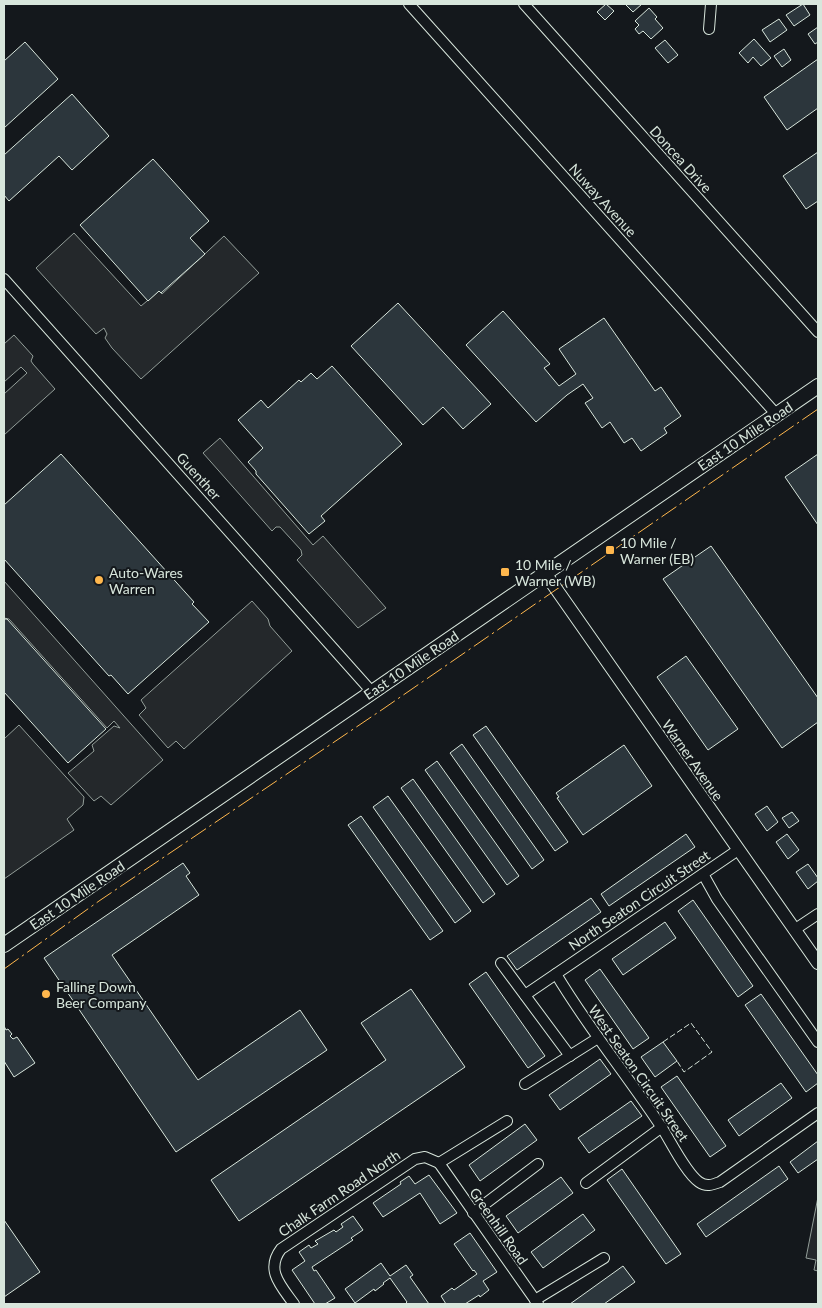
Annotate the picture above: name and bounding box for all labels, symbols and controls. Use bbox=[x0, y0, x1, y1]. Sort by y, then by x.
street label: Doncea Drive bbox=[647, 122, 715, 196]
street label: Nuway Avenue bbox=[566, 160, 640, 240]
street label: East 10 Mile Road bbox=[694, 398, 796, 474]
street label: Guenther bbox=[173, 449, 225, 503]
place label: 10 Mile / Warner (EB) bbox=[620, 534, 694, 567]
marker: 10 Mile / Warner (EB) bbox=[604, 544, 616, 556]
place label: 10 Mile / Warner (WB) bbox=[515, 556, 596, 589]
place label: Auto-Wares Warren bbox=[109, 564, 183, 597]
marker: 10 Mile / Warner (WB) bbox=[499, 566, 511, 578]
marker: Auto-Wares Warren bbox=[93, 574, 105, 586]
street label: East 10 Mile Road bbox=[360, 627, 462, 703]
street label: Warner Avenue bbox=[659, 716, 727, 804]
street label: North Seaton Circuit Street bbox=[565, 846, 713, 954]
street label: East 10 Mile Road bbox=[26, 857, 128, 933]
place label: Falling Down Beer Company bbox=[56, 978, 147, 1011]
marker: Falling Down Beer Company bbox=[40, 988, 52, 1000]
street label: West Seaton Circuit Street bbox=[585, 1001, 693, 1145]
street label: Chalk Farm Road North bbox=[275, 1146, 403, 1240]
street label: Greenhill Road bbox=[466, 1184, 532, 1268]

